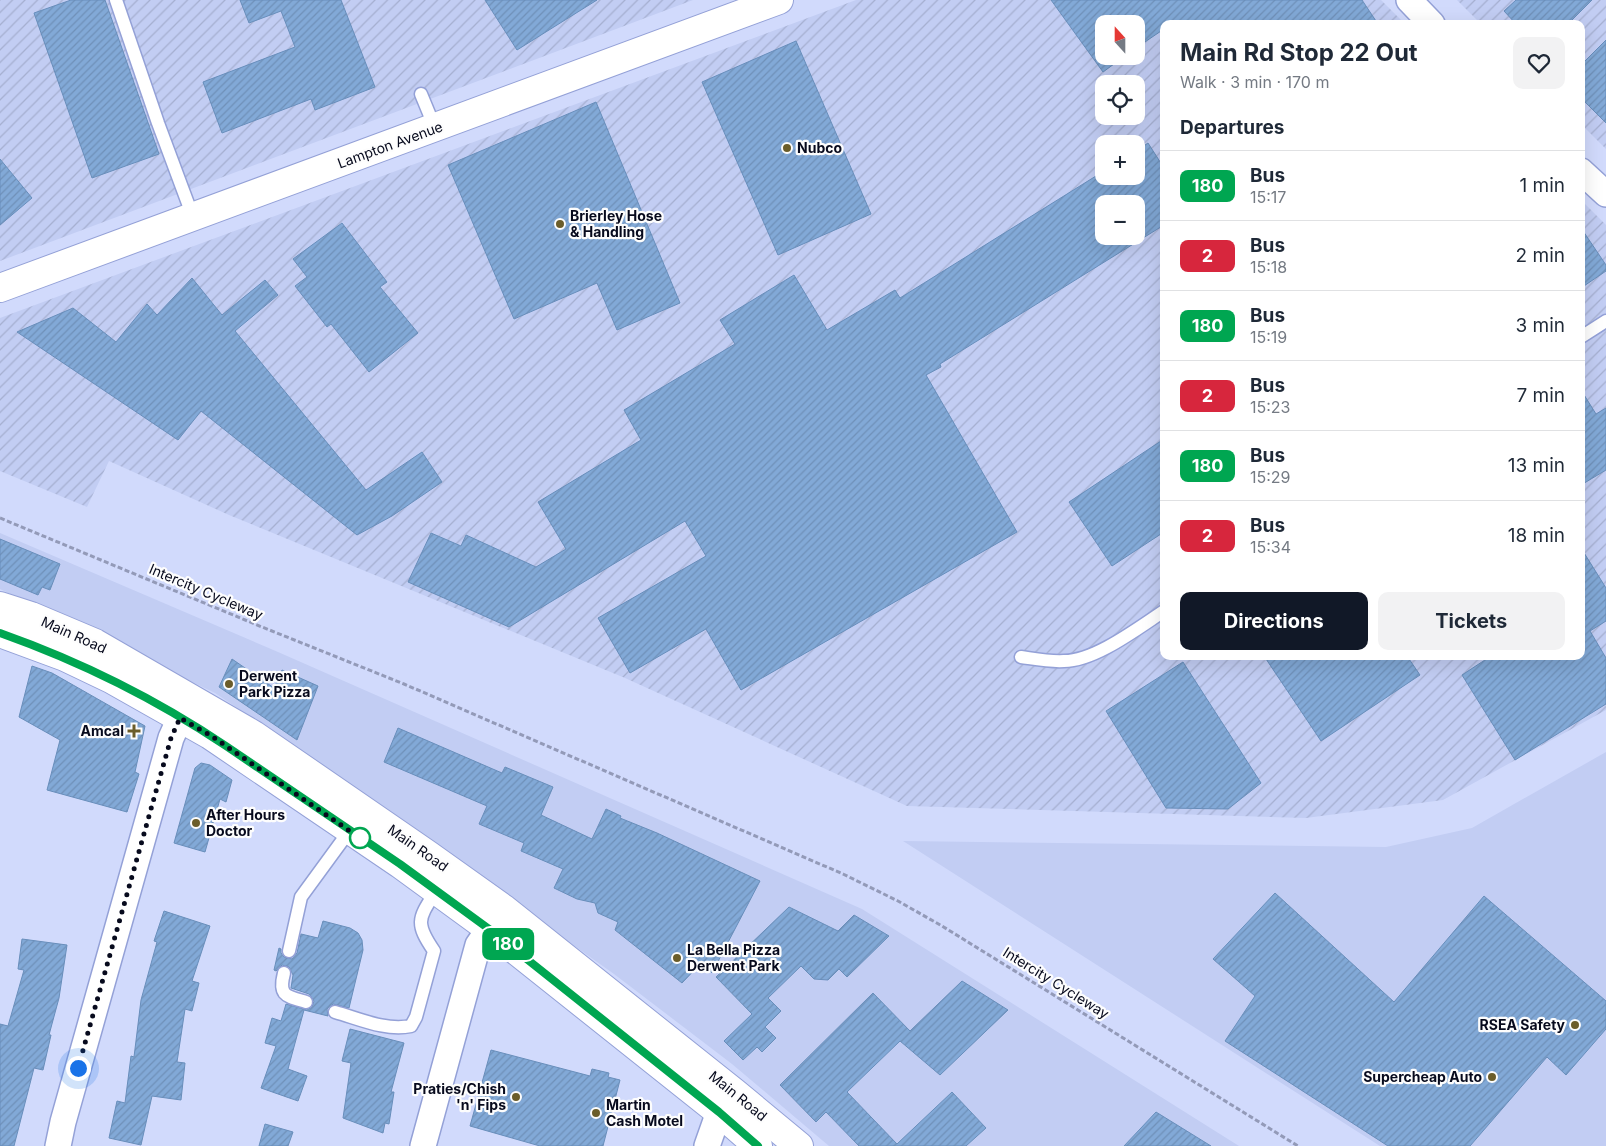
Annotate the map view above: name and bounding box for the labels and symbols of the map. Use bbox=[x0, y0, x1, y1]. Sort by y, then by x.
north arrow bbox=[1095, 15, 1145, 65]
street label: Lampton Avenue bbox=[335, 118, 445, 171]
place label: Nubco bbox=[797, 139, 842, 156]
marker: Nubco bbox=[781, 142, 793, 154]
place label: Brierley Hose & Handling bbox=[570, 207, 662, 240]
marker: Brierley Hose & Handling bbox=[554, 218, 566, 230]
street label: Intercity Cycleway bbox=[147, 560, 266, 623]
street label: Main Road bbox=[39, 613, 110, 657]
place label: Derwent Park Pizza bbox=[239, 667, 310, 700]
marker: Derwent Park Pizza bbox=[223, 678, 235, 690]
place label: Amcal bbox=[80, 722, 124, 739]
marker: Amcal bbox=[128, 725, 140, 737]
place label: After Hours Doctor bbox=[206, 806, 285, 839]
marker: After Hours Doctor bbox=[190, 817, 202, 829]
street label: Main Road bbox=[385, 821, 452, 875]
unlabelled marker bbox=[349, 827, 371, 849]
line badge: 180 bbox=[479, 928, 537, 960]
place label: La Bella Pizza Derwent Park bbox=[687, 941, 780, 974]
street label: Intercity Cycleway bbox=[1000, 943, 1113, 1022]
marker: La Bella Pizza Derwent Park bbox=[671, 952, 683, 964]
place label: RSEA Safety bbox=[1480, 1016, 1566, 1033]
marker: RSEA Safety bbox=[1569, 1019, 1581, 1031]
your location bbox=[66, 1056, 91, 1081]
street label: Main Road bbox=[706, 1067, 771, 1124]
place label: Supercheap Auto bbox=[1363, 1068, 1482, 1085]
marker: Supercheap Auto bbox=[1486, 1071, 1498, 1083]
place label: Praties/Chish 'n' Fips bbox=[413, 1080, 506, 1113]
marker: Praties/Chish 'n' Fips bbox=[510, 1091, 522, 1103]
place label: Martin Cash Motel bbox=[606, 1096, 683, 1129]
marker: Martin Cash Motel bbox=[590, 1107, 602, 1119]

